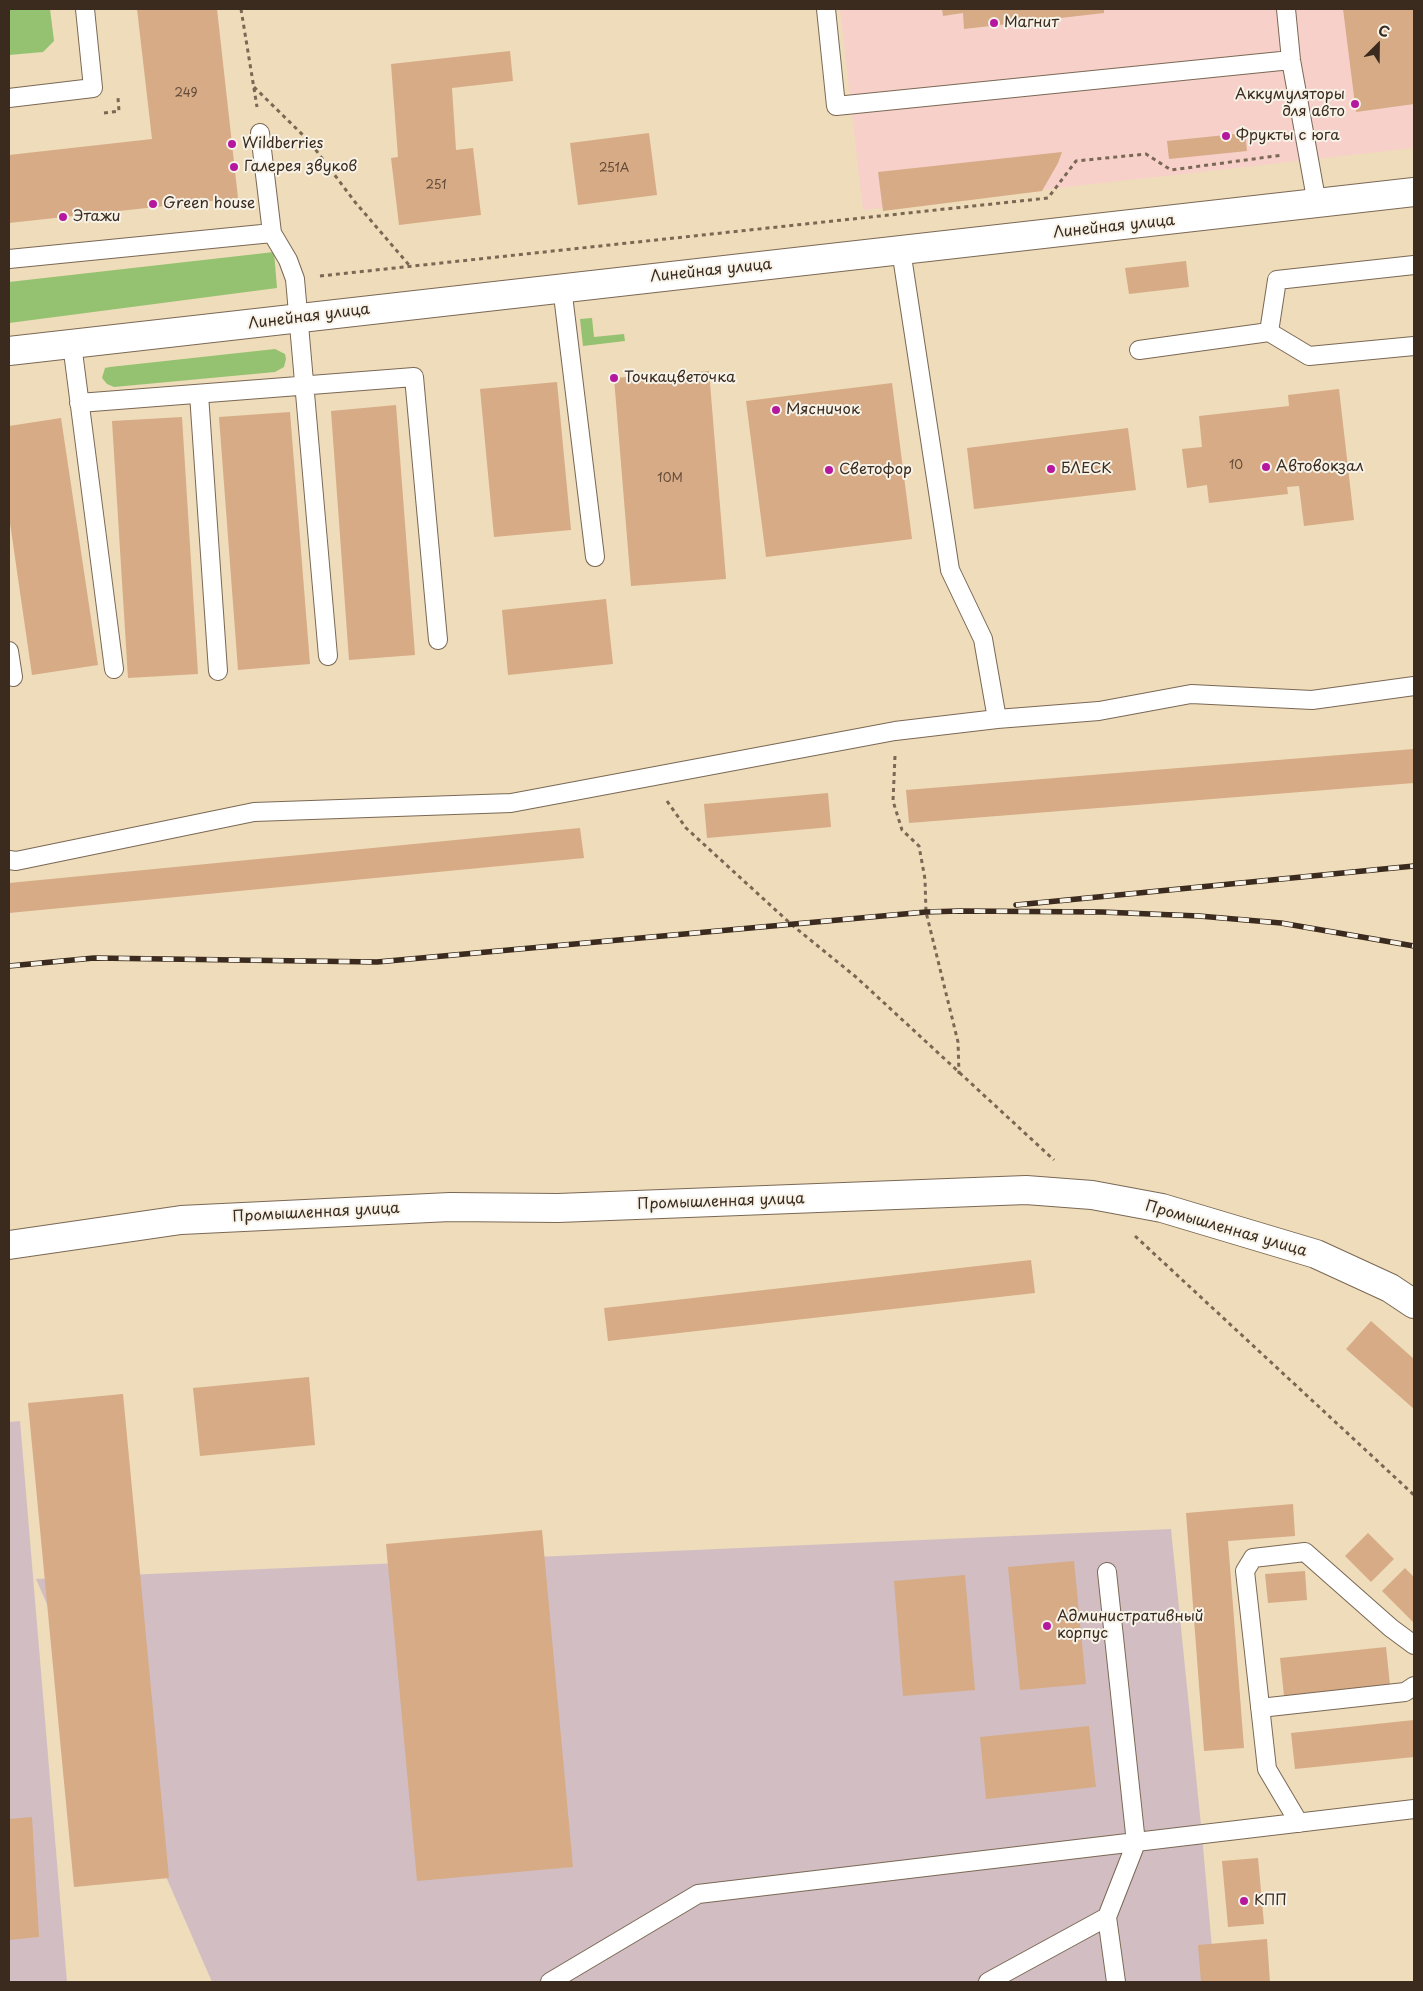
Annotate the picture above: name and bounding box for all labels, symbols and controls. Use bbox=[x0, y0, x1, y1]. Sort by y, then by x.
place label: Магнит bbox=[1004, 14, 1059, 32]
marker: Магнит bbox=[988, 17, 1000, 29]
text: С bbox=[1375, 19, 1393, 42]
north arrow bbox=[1353, 20, 1403, 70]
place label: Аккумуляторы для авто bbox=[1235, 86, 1345, 121]
house number: 249 bbox=[175, 87, 197, 101]
marker: Аккумуляторы для авто bbox=[1349, 98, 1361, 110]
place label: Фрукты с юга bbox=[1236, 127, 1340, 145]
marker: Фрукты с юга bbox=[1220, 130, 1232, 142]
place label: Wildberries bbox=[242, 135, 323, 153]
marker: Wildberries bbox=[226, 138, 238, 150]
place label: Галерея звуков bbox=[244, 158, 357, 176]
marker: Галерея звуков bbox=[228, 161, 240, 173]
house number: 251А bbox=[599, 162, 629, 176]
house number: 251 bbox=[425, 179, 447, 193]
place label: Green house bbox=[163, 195, 255, 213]
marker: Green house bbox=[147, 198, 159, 210]
place label: Этажи bbox=[73, 208, 121, 226]
marker: Этажи bbox=[57, 211, 69, 223]
street label: Линейная улица bbox=[1052, 212, 1176, 242]
street label: Линейная улица bbox=[649, 256, 773, 286]
street label: Линейная улица bbox=[247, 301, 371, 333]
place label: Точкацветочка bbox=[624, 369, 735, 387]
marker: Точкацветочка bbox=[608, 372, 620, 384]
place label: Мясничок bbox=[786, 401, 860, 419]
marker: Мясничок bbox=[770, 404, 782, 416]
place label: Автовокзал bbox=[1276, 458, 1364, 476]
house number: 10 bbox=[1229, 459, 1243, 473]
place label: БЛЕСК bbox=[1061, 460, 1112, 478]
place label: Светофор bbox=[839, 461, 912, 479]
marker: Автовокзал bbox=[1260, 461, 1272, 473]
marker: БЛЕСК bbox=[1045, 463, 1057, 475]
marker: Светофор bbox=[823, 464, 835, 476]
house number: 10М bbox=[657, 472, 683, 486]
street label: Промышленная улица bbox=[637, 1190, 805, 1214]
street label: Промышленная улица bbox=[1143, 1197, 1309, 1261]
street label: Промышленная улица bbox=[232, 1200, 400, 1226]
place label: Административный корпус bbox=[1057, 1608, 1203, 1643]
marker: Административный корпус bbox=[1041, 1620, 1053, 1632]
place label: КПП bbox=[1254, 1892, 1287, 1910]
marker: КПП bbox=[1238, 1895, 1250, 1907]

